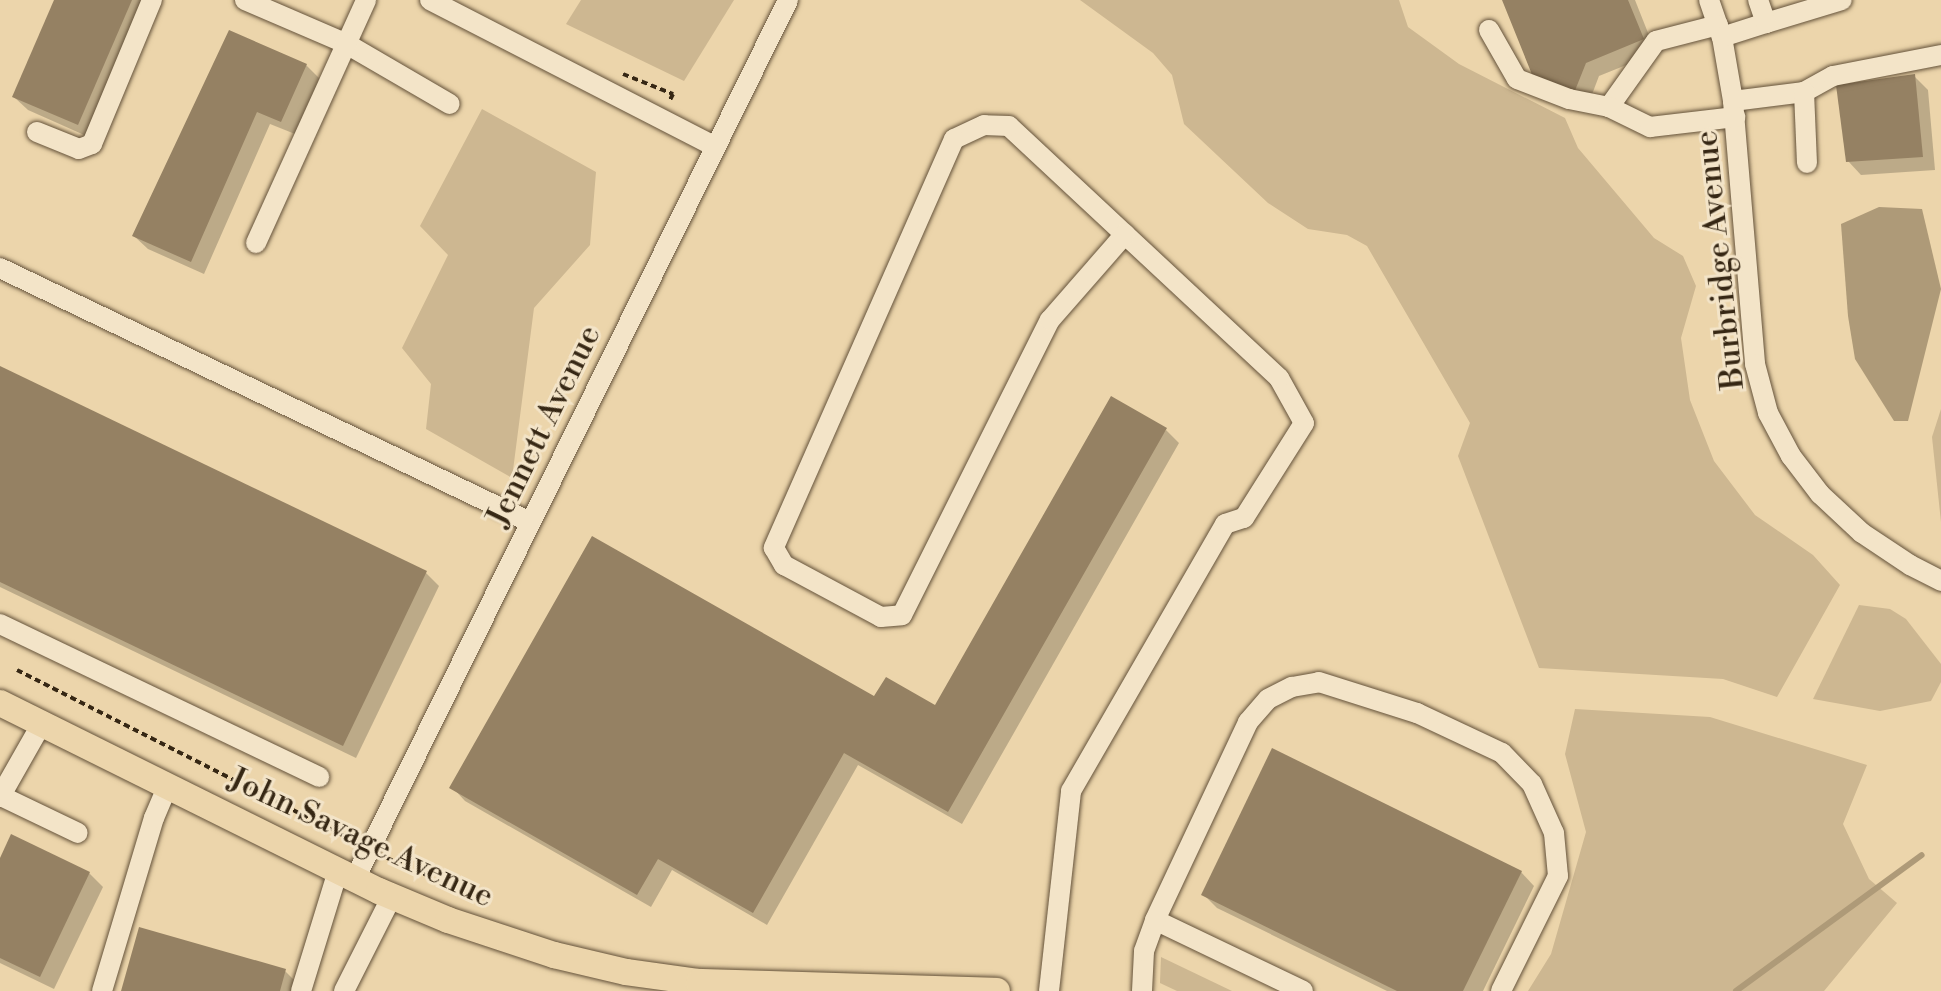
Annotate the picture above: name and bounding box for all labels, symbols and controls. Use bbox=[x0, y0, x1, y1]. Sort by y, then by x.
street label: Burbridge Avenue bbox=[1687, 129, 1753, 391]
street label: Jennett Avenue bbox=[479, 319, 609, 533]
street label: John Savage Avenue bbox=[223, 760, 499, 916]

